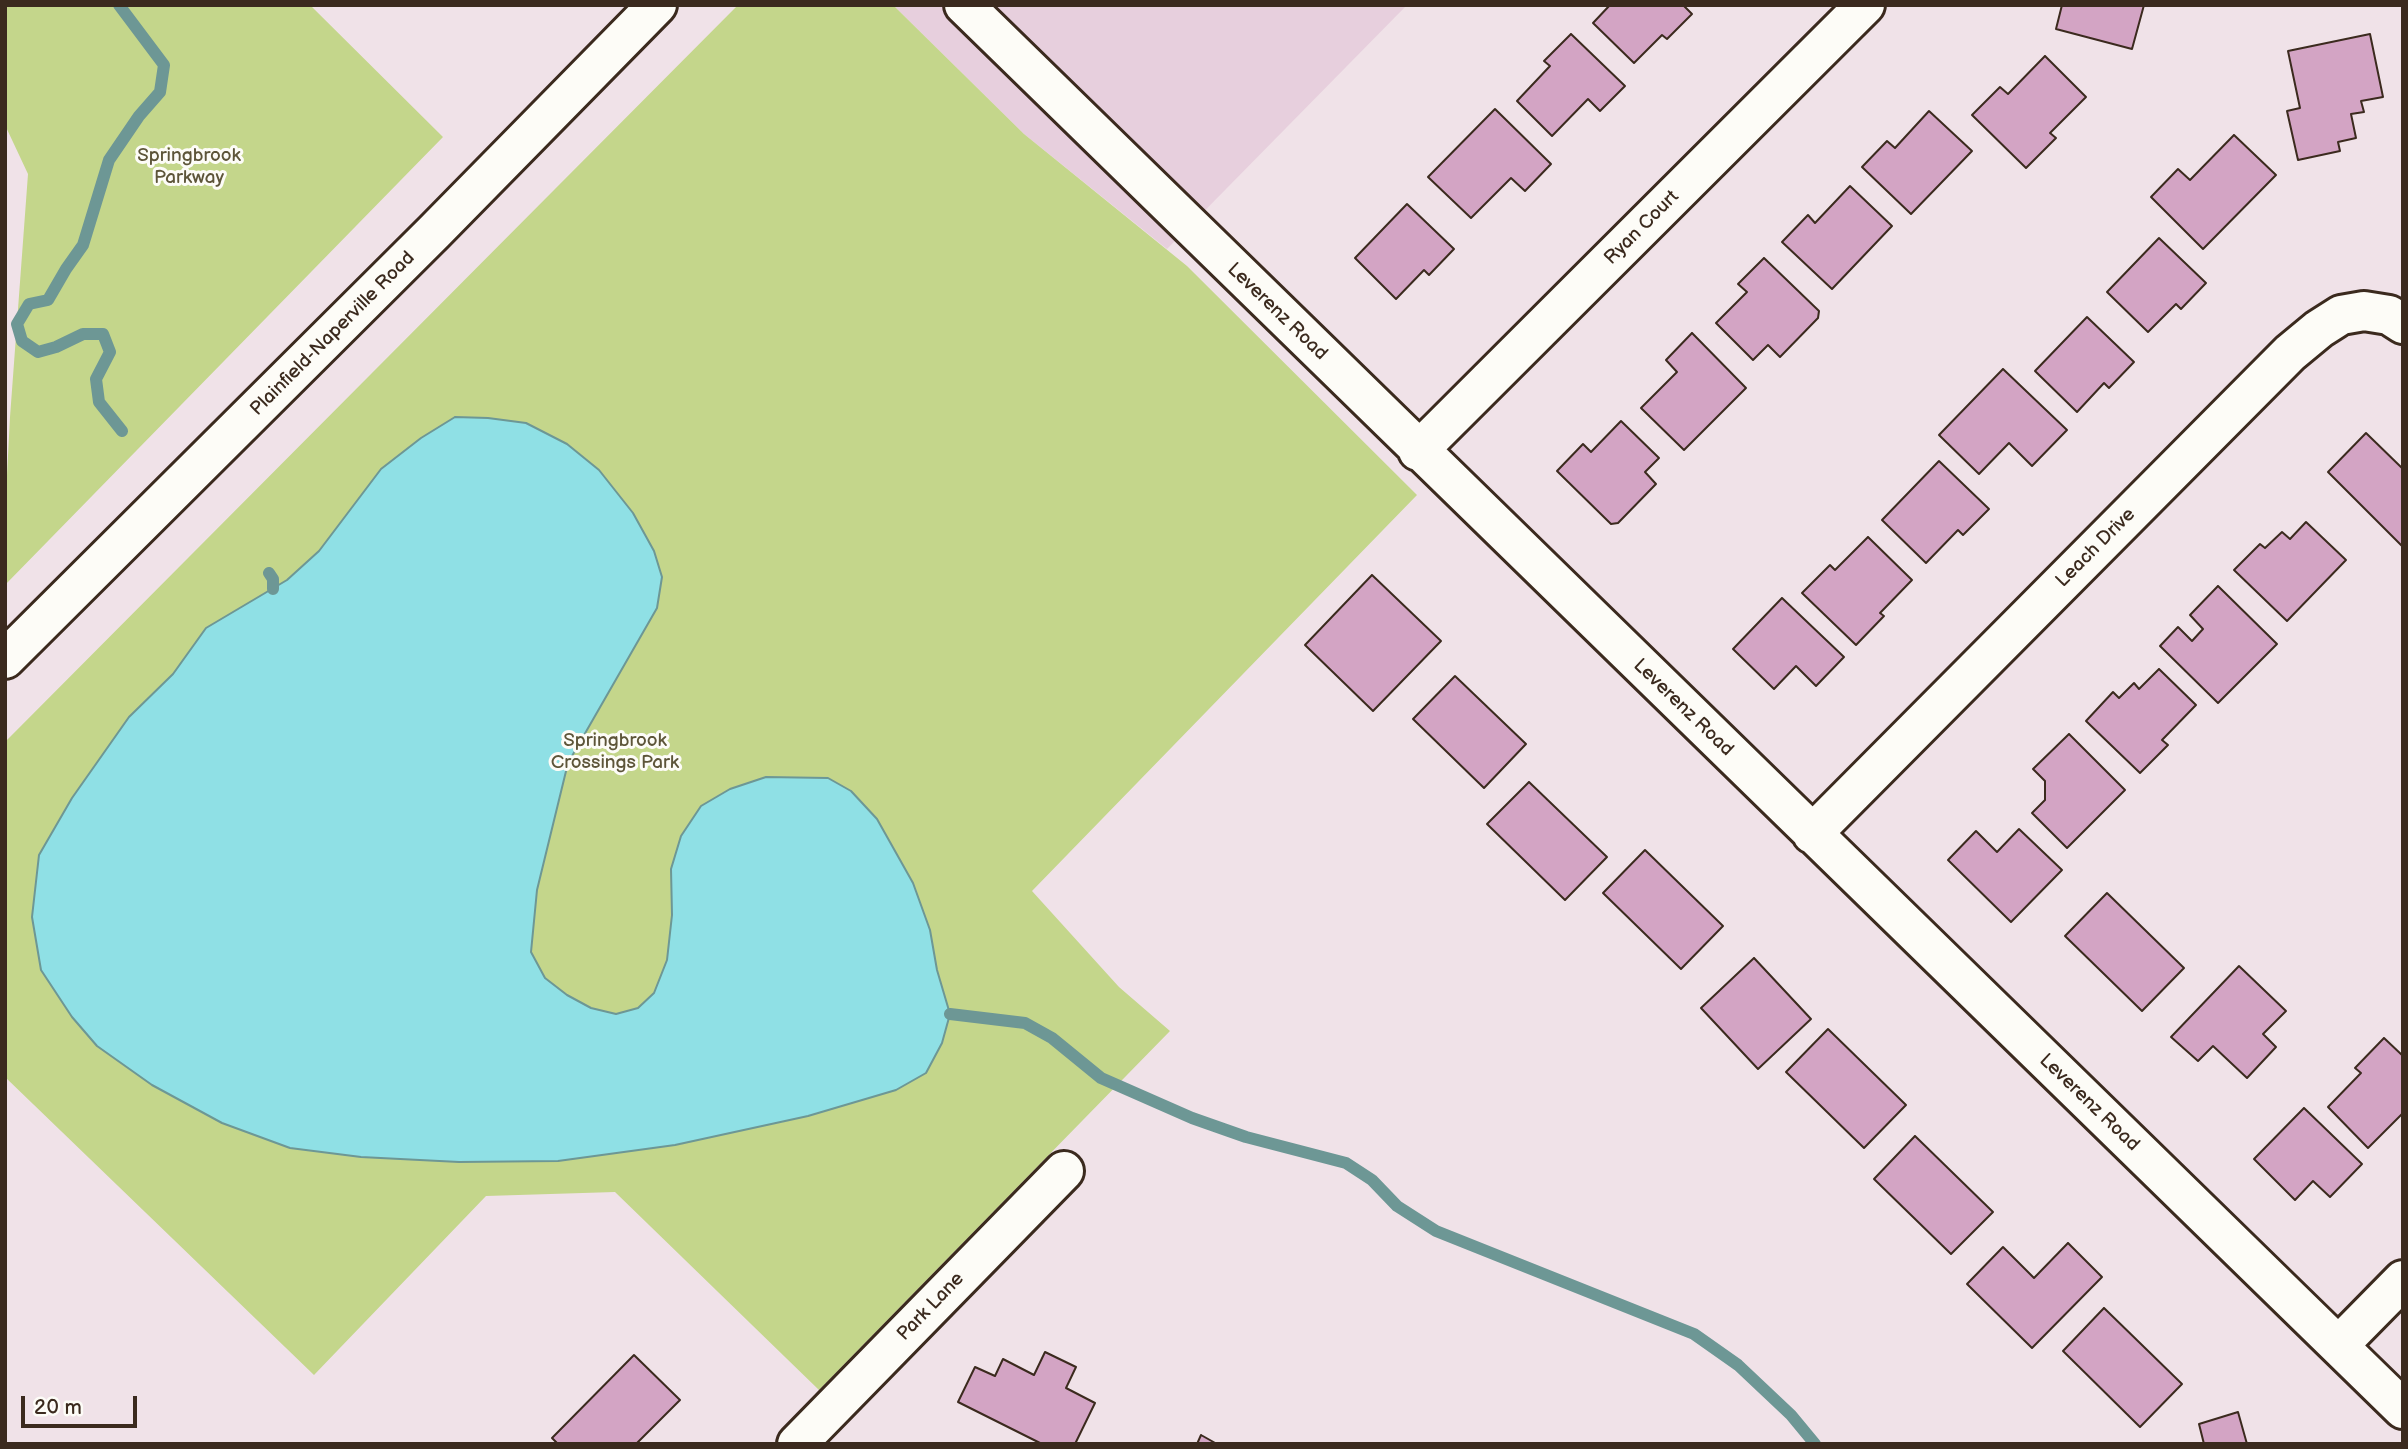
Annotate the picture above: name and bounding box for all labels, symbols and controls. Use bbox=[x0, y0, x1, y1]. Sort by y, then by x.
park label: Springbrook Parkway bbox=[137, 145, 241, 189]
street label: Ryan Court bbox=[1600, 186, 1684, 270]
street label: Plainfield-Naperville Road bbox=[246, 247, 420, 421]
street label: Leverenz Road bbox=[1222, 259, 1332, 365]
street label: Leach Drive bbox=[2052, 504, 2140, 592]
street label: Leverenz Road bbox=[1628, 655, 1738, 761]
park label: Springbrook Crossings Park bbox=[551, 730, 679, 774]
street label: Leverenz Road bbox=[2034, 1050, 2144, 1156]
street label: Park Lane bbox=[893, 1268, 969, 1346]
scale bar bbox=[24, 1382, 140, 1426]
text: 20 m bbox=[34, 1395, 82, 1420]

